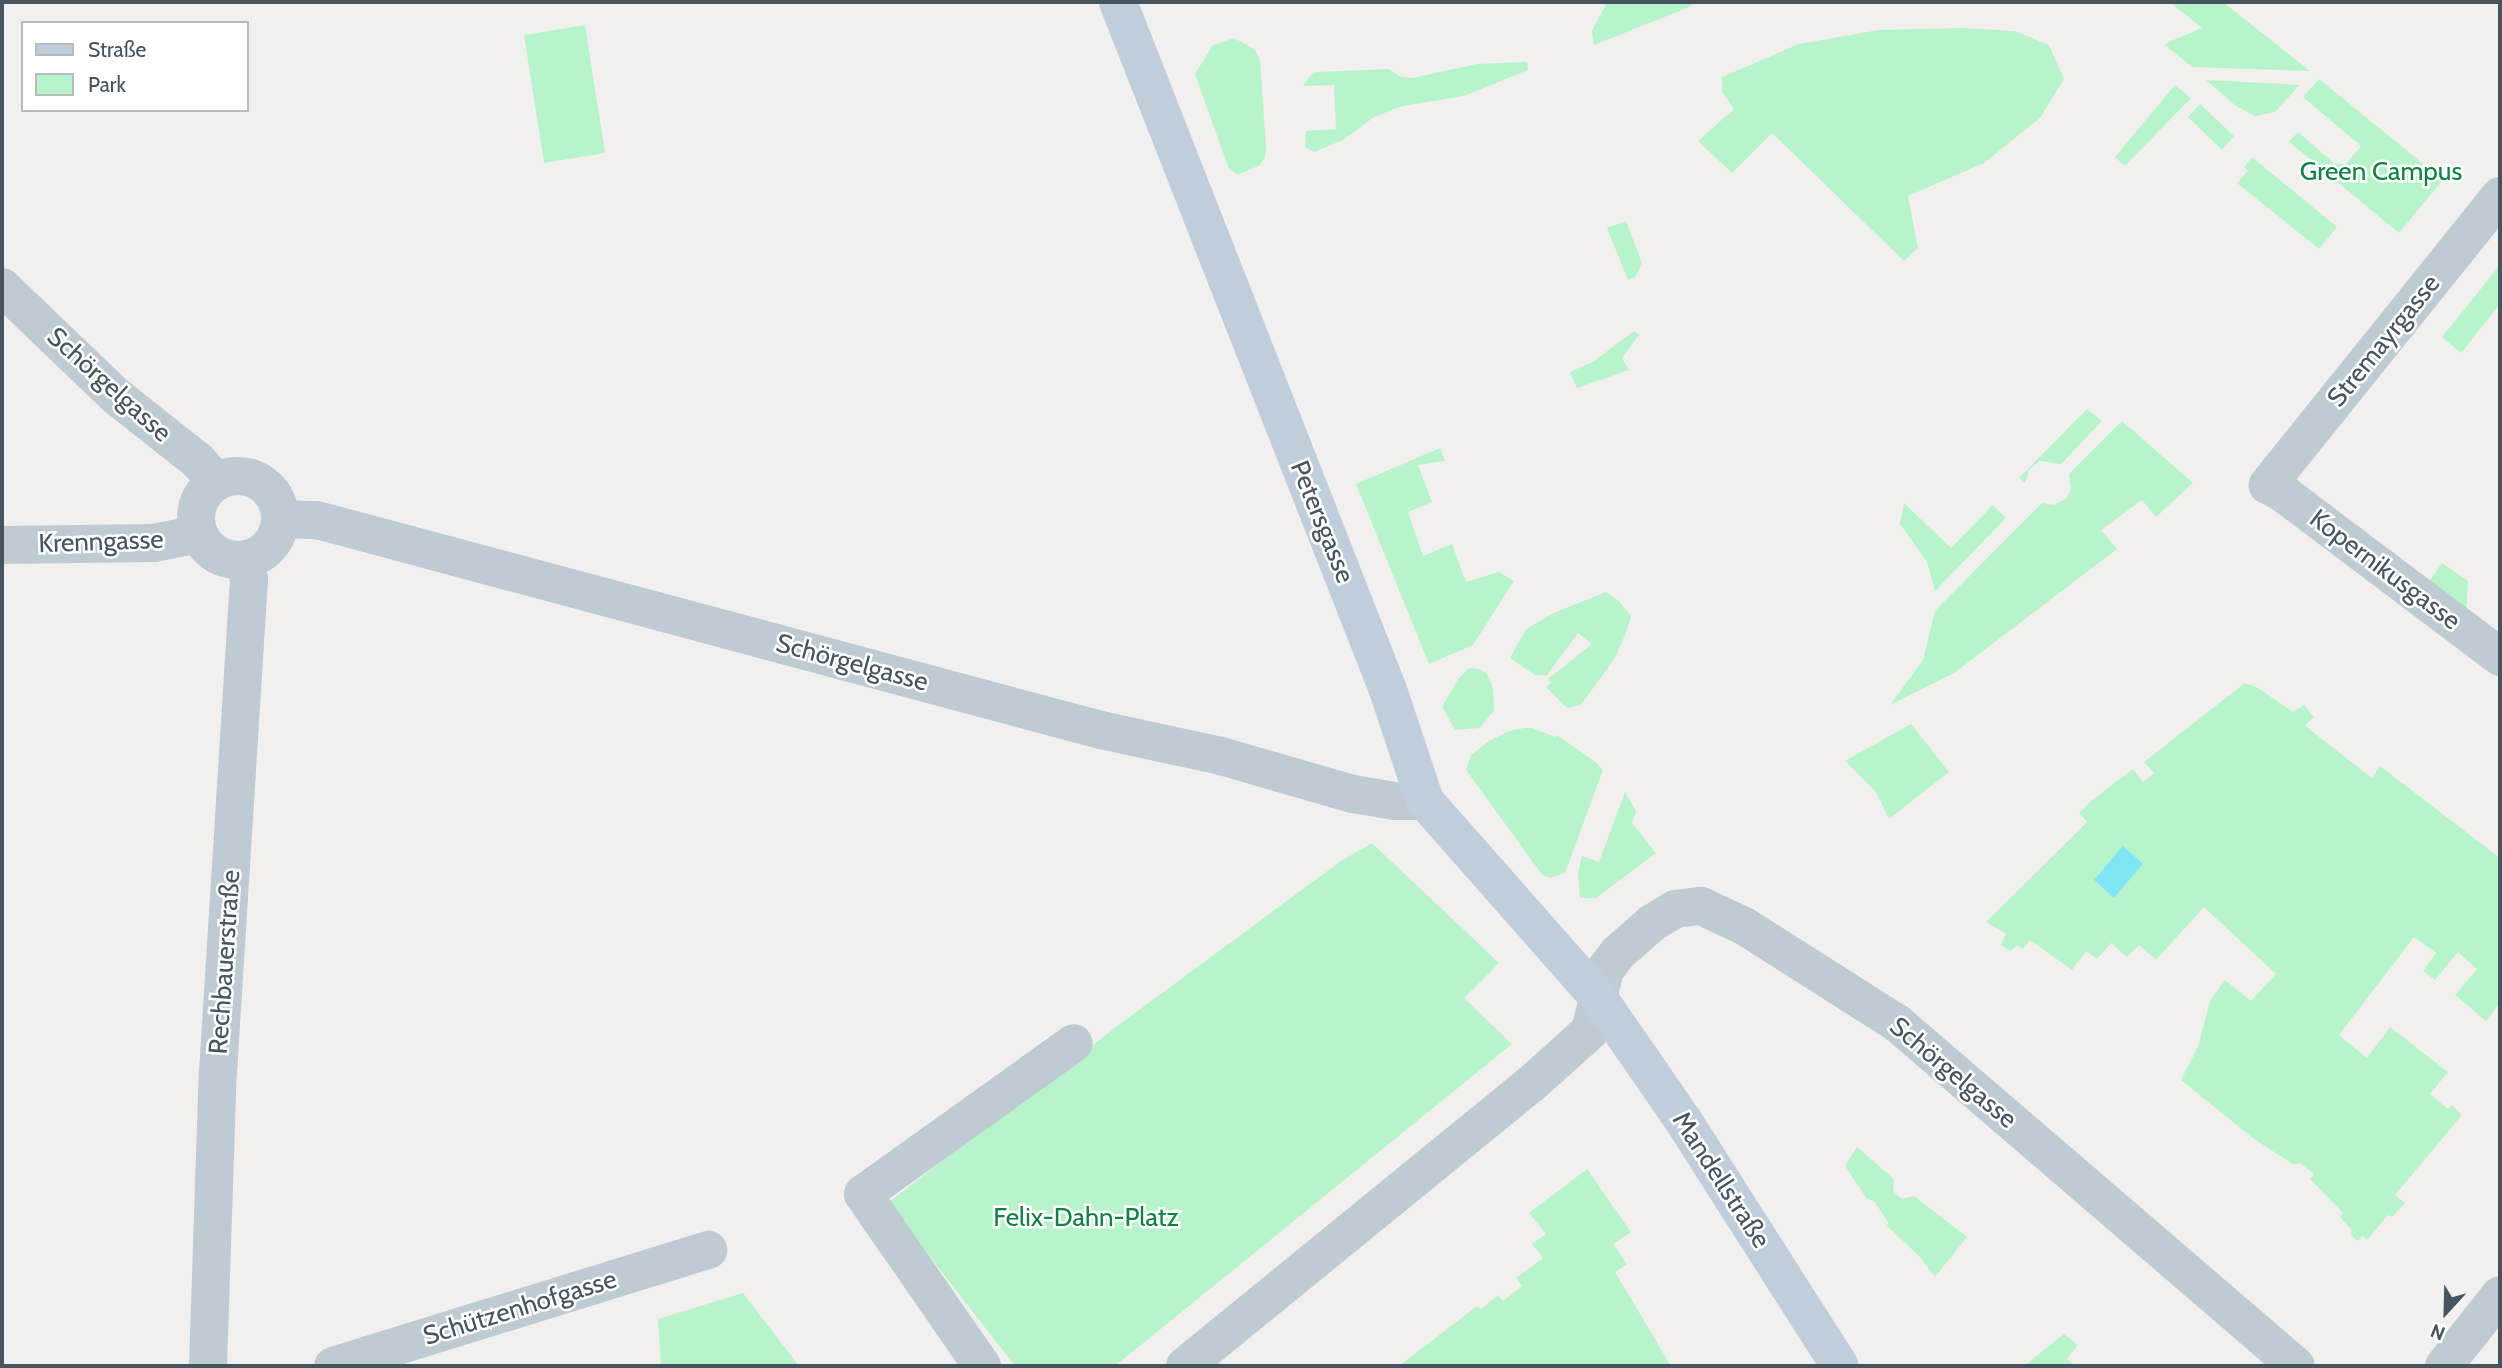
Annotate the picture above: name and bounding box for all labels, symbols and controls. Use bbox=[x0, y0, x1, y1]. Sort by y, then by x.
legend bbox=[21, 21, 248, 112]
text: Straße bbox=[88, 37, 146, 62]
text: Park bbox=[88, 72, 126, 97]
park label: Green Campus bbox=[2300, 156, 2462, 188]
street label: Stremayrgasse bbox=[2321, 269, 2447, 413]
street label: Schörgelgasse bbox=[41, 321, 177, 449]
street label: Petersgasse bbox=[1283, 456, 1361, 588]
street label: Kopernikusgasse bbox=[2304, 503, 2466, 637]
street label: Krenngasse bbox=[38, 524, 164, 560]
street label: Schörgelgasse bbox=[773, 628, 931, 698]
street label: Rechbauerstraße bbox=[203, 869, 247, 1055]
street label: Schörgelgasse bbox=[1883, 1011, 2023, 1135]
street label: Mandellstraße bbox=[1665, 1106, 1777, 1254]
park label: Felix-Dahn-Platz bbox=[993, 1202, 1179, 1234]
street label: Schützenhofgasse bbox=[420, 1264, 620, 1352]
north arrow bbox=[2411, 1277, 2481, 1347]
text: N bbox=[2427, 1319, 2448, 1345]

